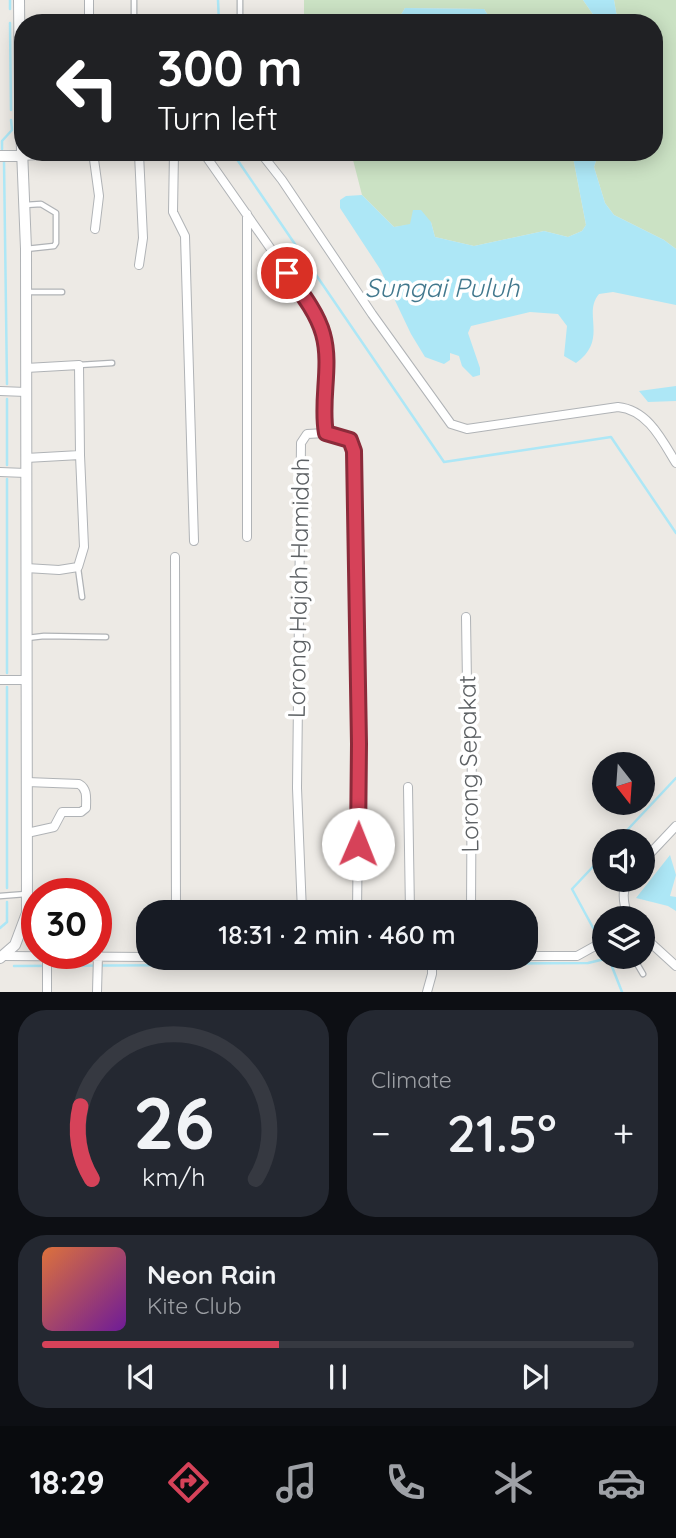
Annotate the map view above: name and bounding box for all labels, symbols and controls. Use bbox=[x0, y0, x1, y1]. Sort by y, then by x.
text: 300 m bbox=[157, 37, 302, 98]
icon: left bbox=[42, 42, 133, 133]
text: Turn left bbox=[157, 98, 278, 138]
pin bbox=[257, 243, 317, 303]
icon: arrive bbox=[268, 254, 306, 292]
water label: Sungai Puluh bbox=[365, 271, 520, 304]
street label: Lorong Hajah Hamidah bbox=[281, 457, 315, 718]
street label: Lorong Sepakat bbox=[451, 675, 485, 853]
north arrow bbox=[592, 752, 654, 816]
map controls bbox=[592, 752, 655, 969]
position arrow bbox=[321, 807, 395, 881]
button: sound bbox=[592, 829, 655, 892]
speed limit sign: 30 bbox=[21, 878, 112, 969]
button: layers bbox=[592, 906, 655, 969]
text: 18:31 · 2 min · 460 m bbox=[218, 918, 456, 951]
text: Climate bbox=[371, 1065, 452, 1094]
text: 26 bbox=[133, 1077, 214, 1168]
text: 21.5° bbox=[447, 1100, 557, 1165]
text: − bbox=[371, 1109, 391, 1157]
text: + bbox=[613, 1109, 634, 1157]
text: km/h bbox=[142, 1161, 205, 1192]
text: Neon Rain bbox=[147, 1258, 276, 1291]
text: Kite Club bbox=[147, 1291, 242, 1320]
icon: previous bbox=[122, 1358, 160, 1396]
icon: pause bbox=[319, 1358, 357, 1396]
icon: next bbox=[516, 1358, 554, 1396]
icon: directions bbox=[164, 1458, 213, 1507]
icon: music bbox=[272, 1458, 321, 1507]
icon: phone bbox=[381, 1458, 430, 1507]
icon: climate bbox=[489, 1458, 538, 1507]
icon: car bbox=[597, 1458, 646, 1507]
text: 18:29 bbox=[30, 1462, 105, 1502]

